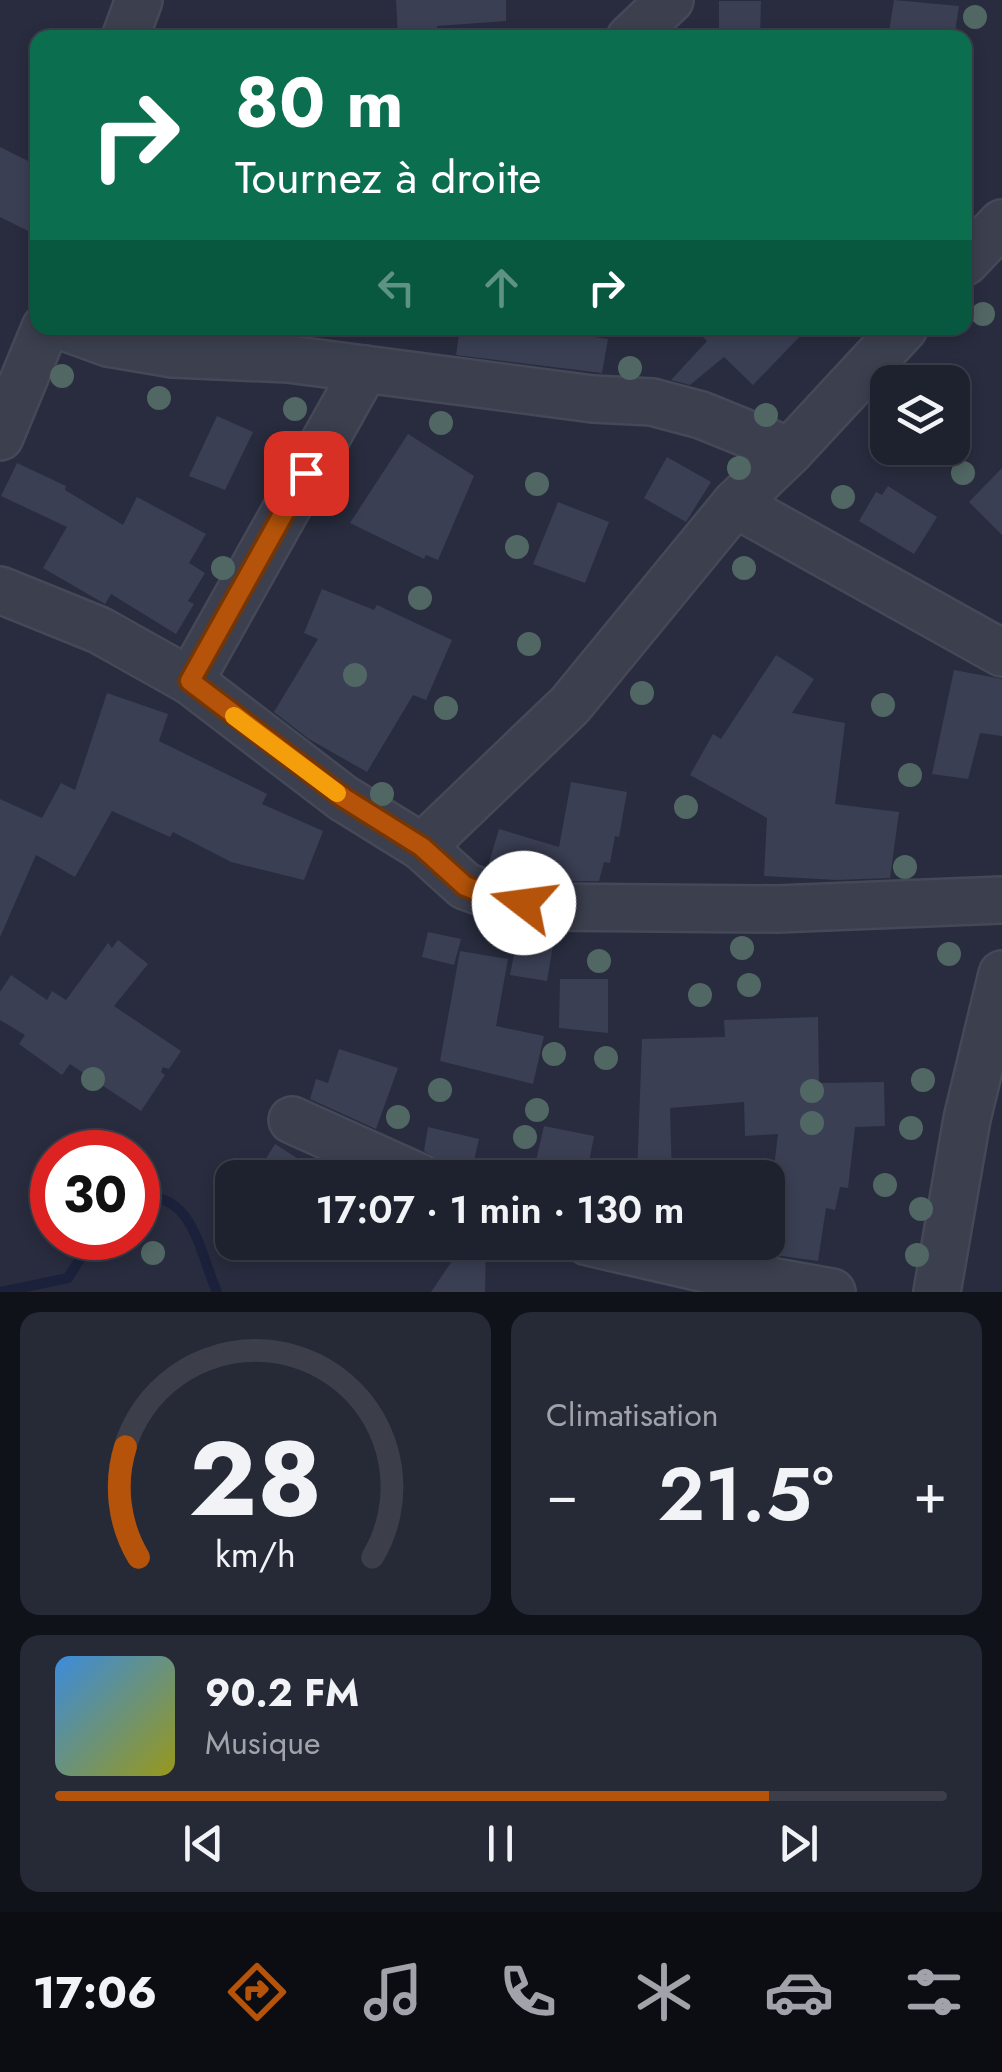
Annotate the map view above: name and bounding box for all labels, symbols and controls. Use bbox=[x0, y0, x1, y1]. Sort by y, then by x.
text: 80 m bbox=[235, 52, 404, 153]
icon: right bbox=[70, 70, 200, 200]
text: Tournez à droite bbox=[235, 145, 541, 210]
icon: left bbox=[369, 260, 424, 315]
icon: ahead bbox=[474, 260, 529, 315]
icon: right bbox=[579, 260, 634, 315]
map controls bbox=[870, 365, 970, 465]
button: layers bbox=[870, 365, 970, 465]
pin bbox=[264, 431, 349, 516]
icon: arrive bbox=[279, 446, 334, 501]
position arrow bbox=[472, 851, 576, 955]
speed limit sign: 30 bbox=[30, 1130, 160, 1260]
text: 17:07 · 1 min · 130 m bbox=[316, 1182, 684, 1237]
text: Climatisation bbox=[546, 1392, 719, 1438]
text: 28 bbox=[189, 1404, 322, 1554]
text: 21.5° bbox=[658, 1440, 834, 1548]
text: − bbox=[546, 1454, 578, 1534]
text: + bbox=[913, 1454, 947, 1534]
text: km/h bbox=[215, 1529, 296, 1580]
text: 90.2 FM bbox=[205, 1665, 359, 1720]
text: Musique bbox=[205, 1720, 320, 1766]
icon: previous bbox=[176, 1816, 231, 1871]
icon: pause bbox=[473, 1816, 528, 1871]
icon: next bbox=[771, 1816, 826, 1871]
icon: directions bbox=[222, 1957, 292, 2027]
icon: music bbox=[358, 1957, 428, 2027]
icon: phone bbox=[493, 1957, 563, 2027]
icon: climate bbox=[629, 1957, 699, 2027]
icon: car bbox=[764, 1957, 834, 2027]
icon: filters bbox=[899, 1957, 969, 2027]
text: 17:06 bbox=[33, 1960, 157, 2025]

